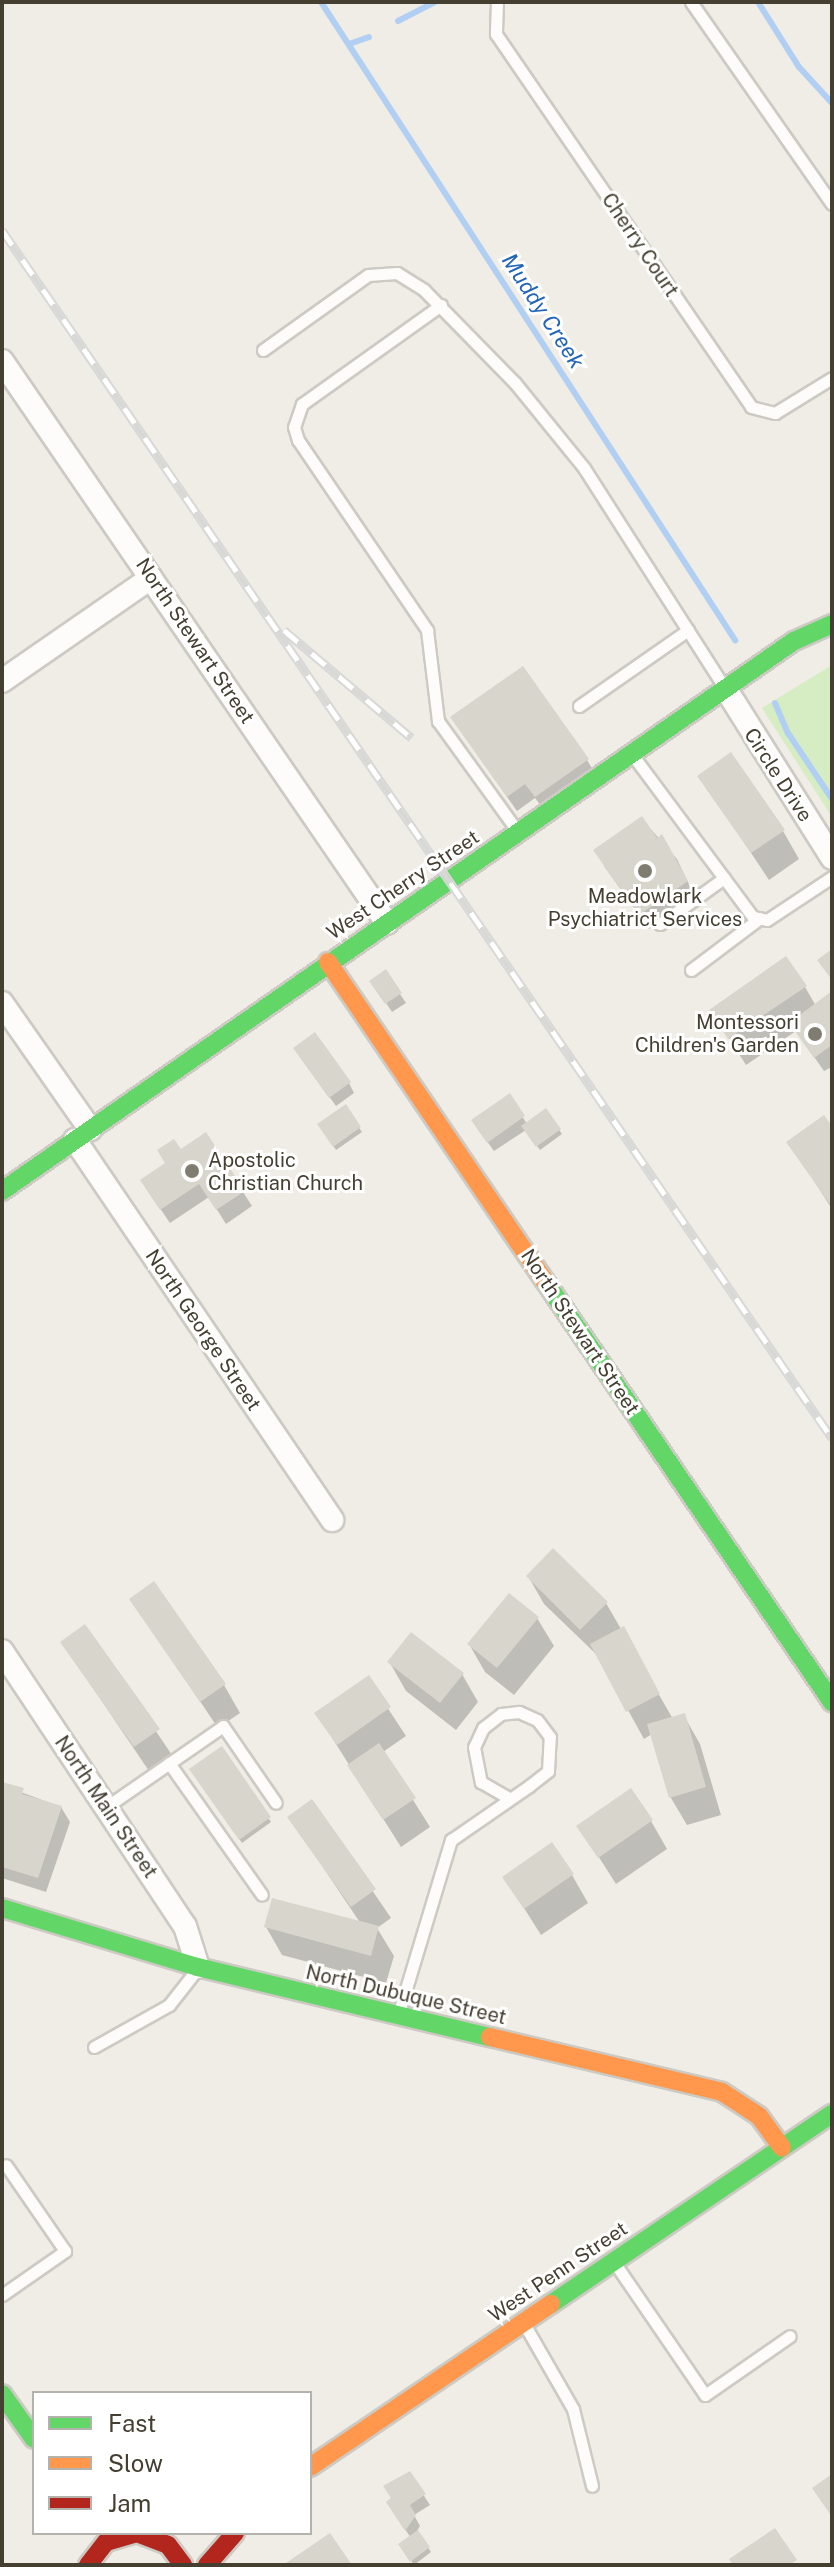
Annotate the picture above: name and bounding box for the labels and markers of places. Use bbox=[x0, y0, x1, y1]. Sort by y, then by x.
marker: Meadowlark Psychiatrict Services bbox=[636, 862, 654, 880]
place label: Meadowlark Psychiatrict Services bbox=[548, 884, 742, 931]
place label: Montessori Children's Garden bbox=[635, 1010, 799, 1057]
marker: Montessori Children's Garden bbox=[806, 1025, 824, 1043]
place label: Apostolic Christian Church bbox=[208, 1148, 363, 1195]
marker: Apostolic Christian Church bbox=[183, 1162, 201, 1180]

